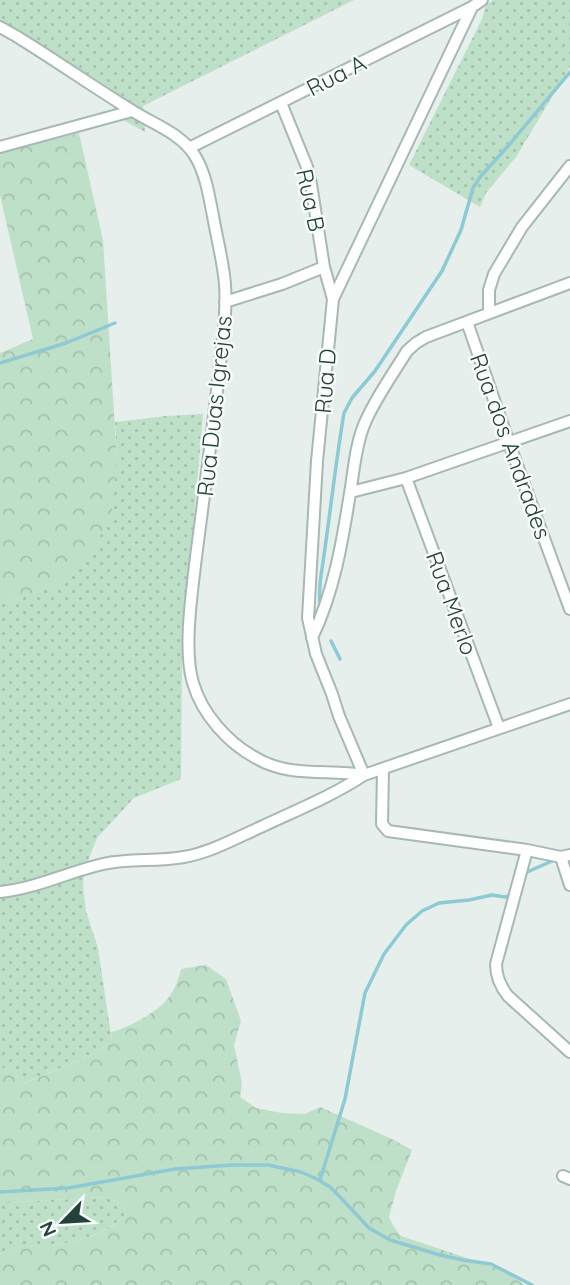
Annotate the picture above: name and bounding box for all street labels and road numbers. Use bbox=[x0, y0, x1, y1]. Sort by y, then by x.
street label: Rua A bbox=[301, 48, 371, 102]
street label: Rua B bbox=[290, 166, 332, 234]
street label: Rua Duas Igrejas bbox=[190, 314, 238, 498]
street label: Rua D bbox=[308, 347, 342, 415]
street label: Rua dos Andrades bbox=[464, 349, 558, 543]
street label: Rua Merlo bbox=[420, 547, 484, 659]

